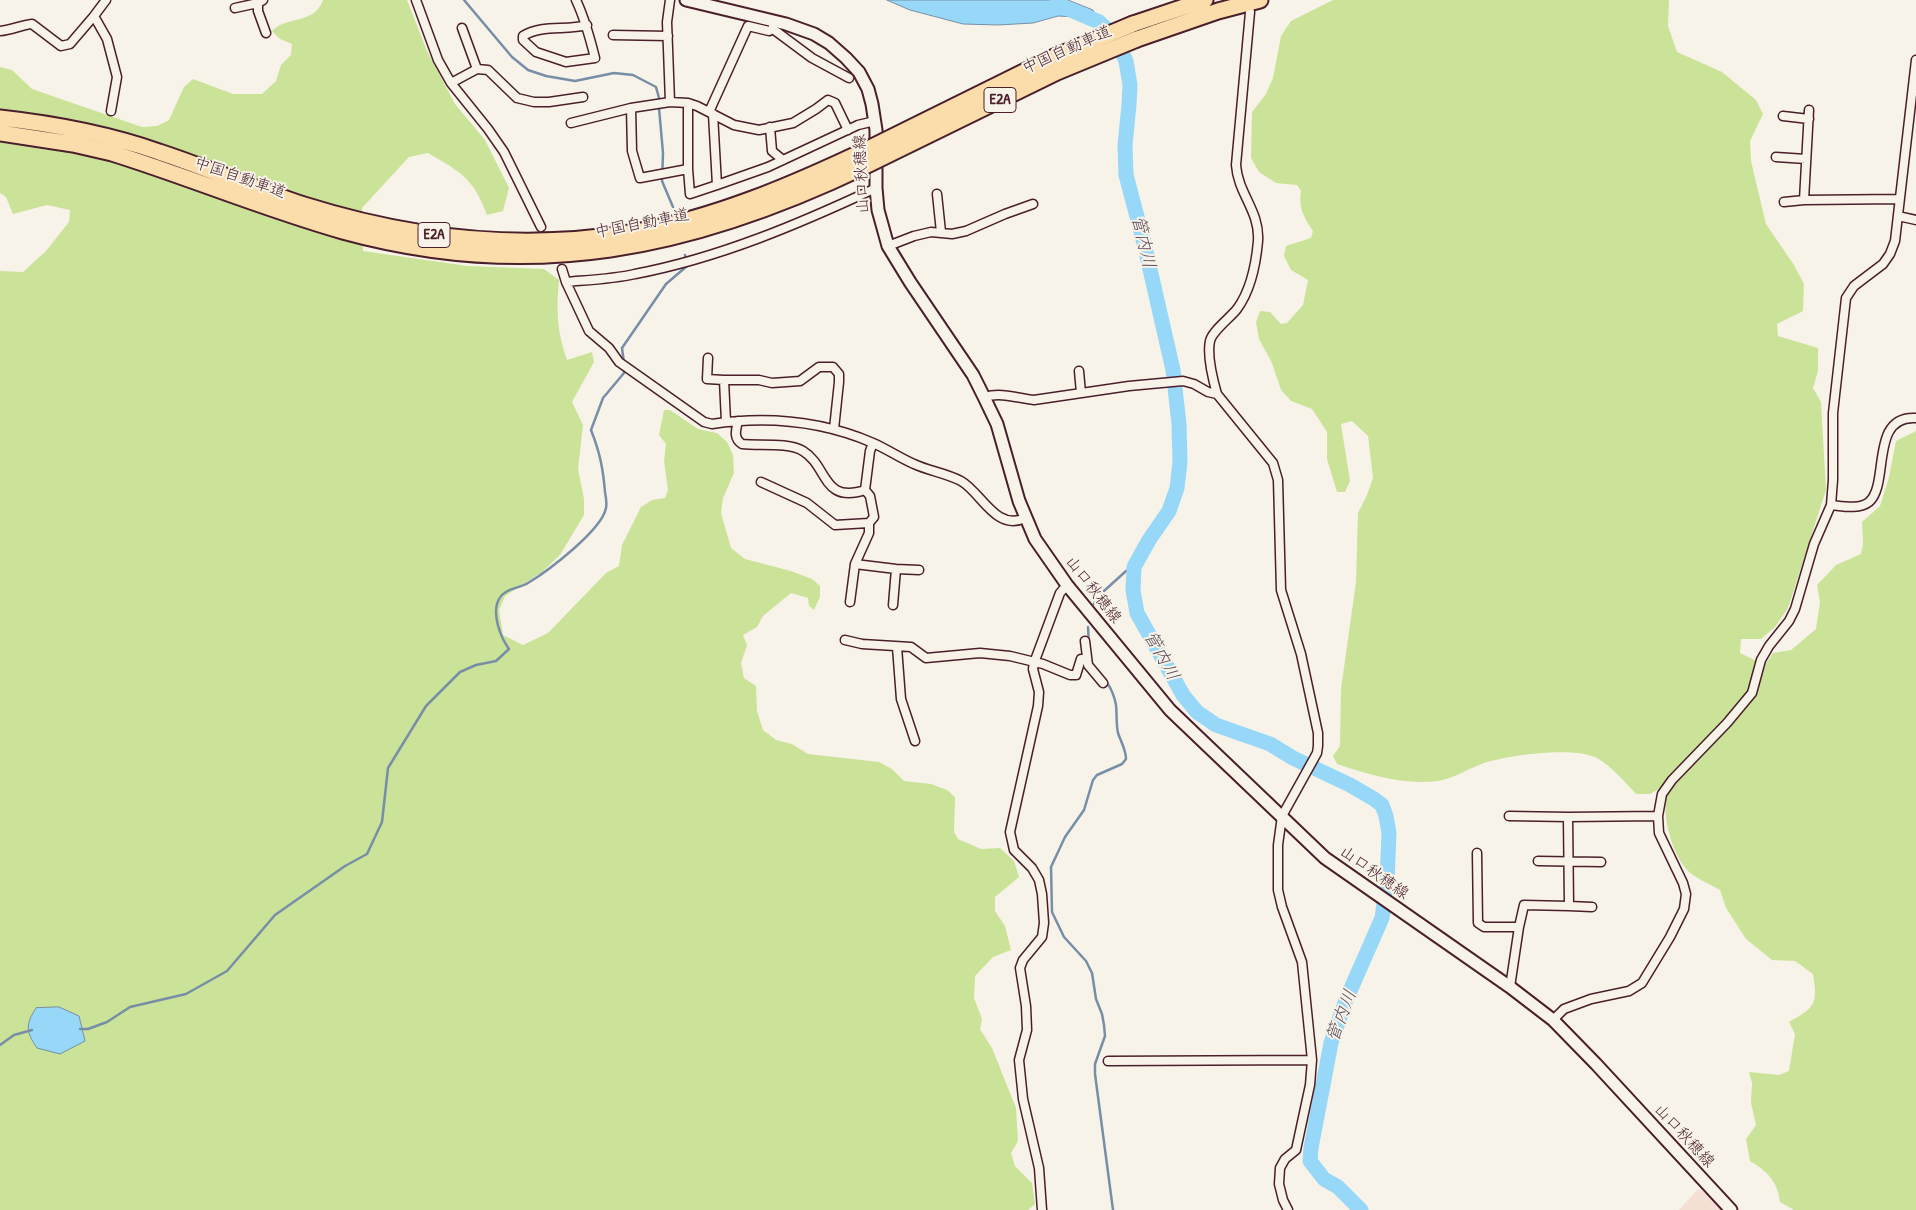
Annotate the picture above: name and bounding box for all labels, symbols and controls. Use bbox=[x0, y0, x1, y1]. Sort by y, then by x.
street label: 中国自動車道 bbox=[1019, 22, 1115, 78]
road number: E2A bbox=[984, 88, 1016, 112]
street label: 山口秋穂線 bbox=[850, 134, 874, 214]
street label: 中国自動車道 bbox=[191, 153, 289, 203]
street label: 中国自動車道 bbox=[593, 205, 691, 243]
water label: 管内川 bbox=[1126, 213, 1160, 271]
road number: E2A bbox=[418, 222, 450, 248]
street label: 山口秋穂線 bbox=[1061, 553, 1125, 627]
water label: 管内川 bbox=[1138, 627, 1184, 685]
street label: 山口秋穂線 bbox=[1336, 842, 1412, 904]
water label: 管内川 bbox=[1322, 987, 1362, 1045]
street label: 山口秋穂線 bbox=[1650, 1100, 1718, 1172]

